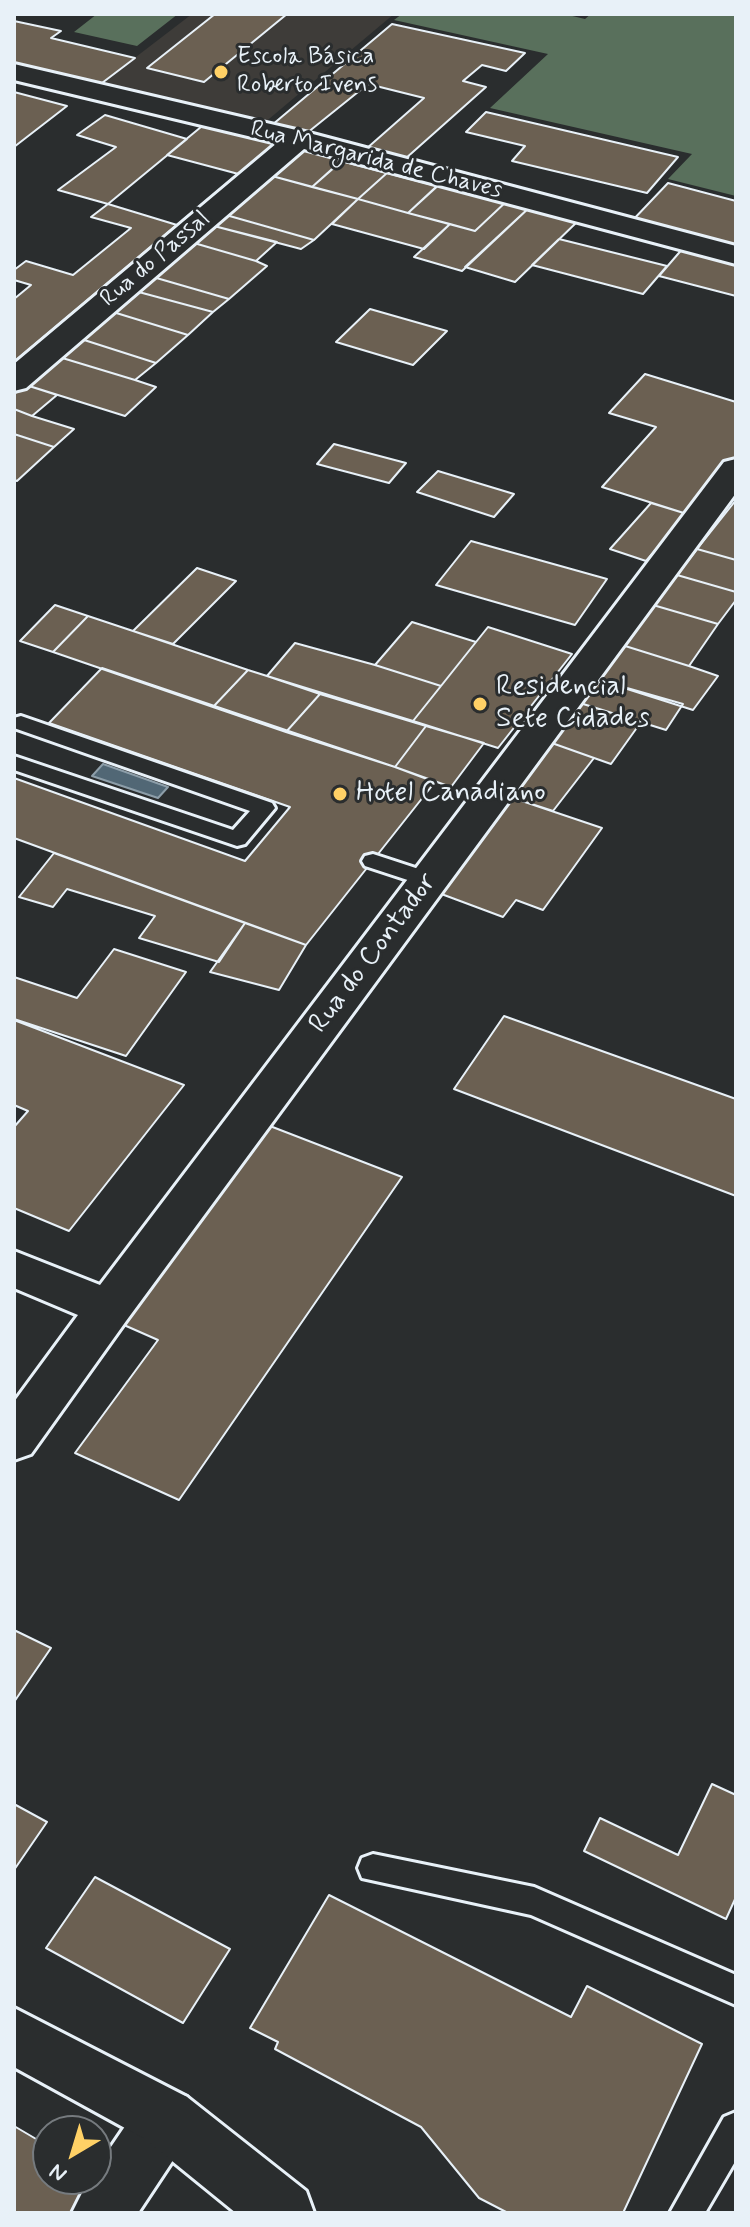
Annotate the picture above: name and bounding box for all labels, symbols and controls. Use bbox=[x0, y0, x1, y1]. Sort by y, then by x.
place label: Escola Básica Roberto Ivens bbox=[237, 44, 377, 100]
marker: Escola Básica Roberto Ivens bbox=[212, 63, 230, 81]
street label: Rua Margarida de Chaves bbox=[247, 116, 505, 206]
street label: Rua do Passal bbox=[95, 206, 217, 314]
place label: Residencial Sete Cidades bbox=[496, 671, 649, 737]
marker: Residencial Sete Cidades bbox=[471, 695, 489, 713]
place label: Hotel Canadiano bbox=[356, 777, 546, 811]
marker: Hotel Canadiano bbox=[331, 785, 349, 803]
street label: Rua do Contador bbox=[303, 867, 445, 1041]
north arrow bbox=[32, 2115, 112, 2195]
text: N bbox=[44, 2157, 73, 2188]

